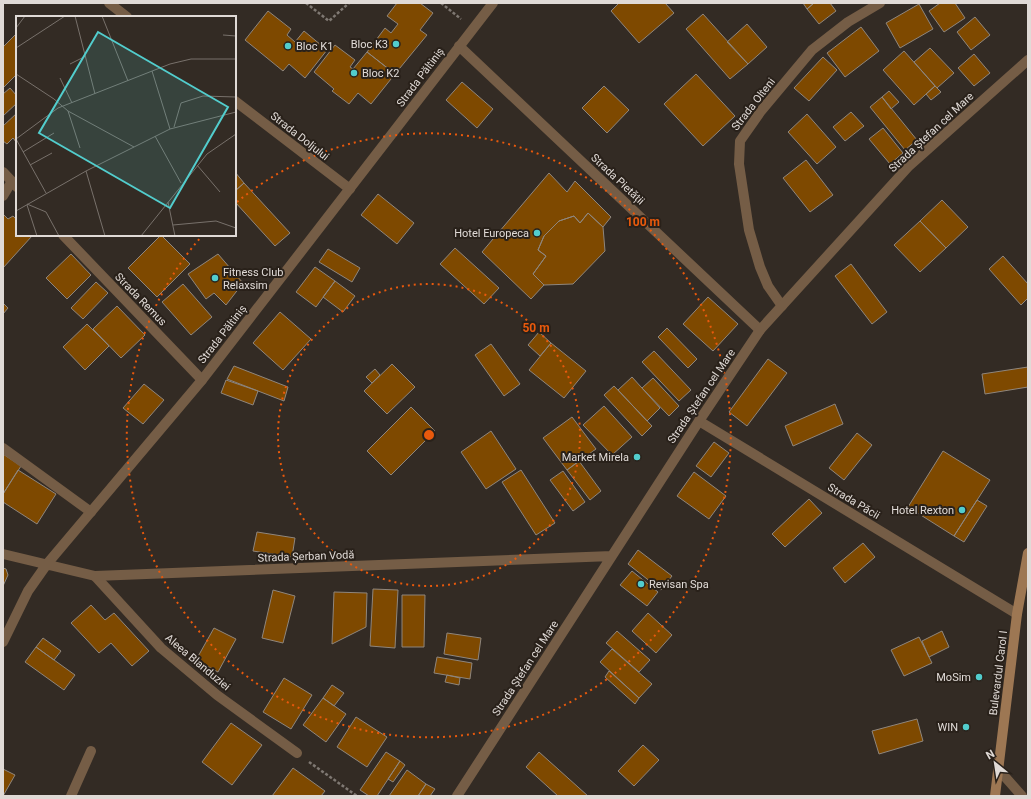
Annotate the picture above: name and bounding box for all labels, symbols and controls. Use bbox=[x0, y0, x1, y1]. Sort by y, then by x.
inset map bbox=[16, 16, 236, 236]
place label: Bloc K3 bbox=[351, 38, 388, 51]
marker: Bloc K3 bbox=[391, 39, 401, 49]
place label: Bloc K1 bbox=[296, 40, 333, 53]
marker: Bloc K1 bbox=[283, 41, 293, 51]
street label: Strada Păltiniș bbox=[394, 45, 447, 109]
place label: Bloc K2 bbox=[362, 67, 399, 80]
marker: Bloc K2 bbox=[349, 68, 359, 78]
street label: Strada Olteni bbox=[729, 75, 778, 133]
street label: Strada Ștefan cel Mare bbox=[886, 90, 977, 175]
street label: Strada Doljului bbox=[268, 109, 332, 163]
street label: Strada Pietății bbox=[588, 151, 647, 207]
text: 100 m bbox=[626, 215, 660, 229]
place label: Hotel Europeca bbox=[454, 227, 529, 240]
marker: Hotel Europeca bbox=[532, 228, 542, 238]
place label: Fitness Club Relaxsim bbox=[223, 266, 283, 292]
street label: Strada Remus bbox=[112, 270, 169, 329]
marker: Fitness Club Relaxsim bbox=[210, 273, 220, 283]
street label: Strada Păltiniș bbox=[195, 302, 250, 366]
text: 50 m bbox=[522, 321, 550, 335]
street label: Strada Ștefan cel Mare bbox=[665, 346, 738, 446]
centre of rings bbox=[422, 428, 436, 442]
place label: Market Mirela bbox=[562, 451, 629, 464]
marker: Market Mirela bbox=[632, 452, 642, 462]
street label: Strada Păcii bbox=[825, 481, 882, 522]
place label: Hotel Rexton bbox=[891, 504, 954, 517]
marker: Hotel Rexton bbox=[957, 505, 967, 515]
street label: Strada Șerban Vodă bbox=[257, 548, 355, 565]
place label: Revisan Spa bbox=[649, 578, 709, 591]
marker: Revisan Spa bbox=[636, 579, 646, 589]
street label: Strada Ștefan cel Mare bbox=[490, 618, 561, 718]
street label: Bulevardul Carol I bbox=[987, 630, 1010, 716]
street label: Aleea Blanduziei bbox=[163, 631, 233, 693]
place label: MoSim bbox=[936, 671, 971, 684]
marker: MoSim bbox=[974, 672, 984, 682]
place label: WIN bbox=[937, 721, 958, 734]
marker: WIN bbox=[961, 722, 971, 732]
north arrow bbox=[975, 743, 1015, 783]
text: N bbox=[984, 747, 997, 762]

